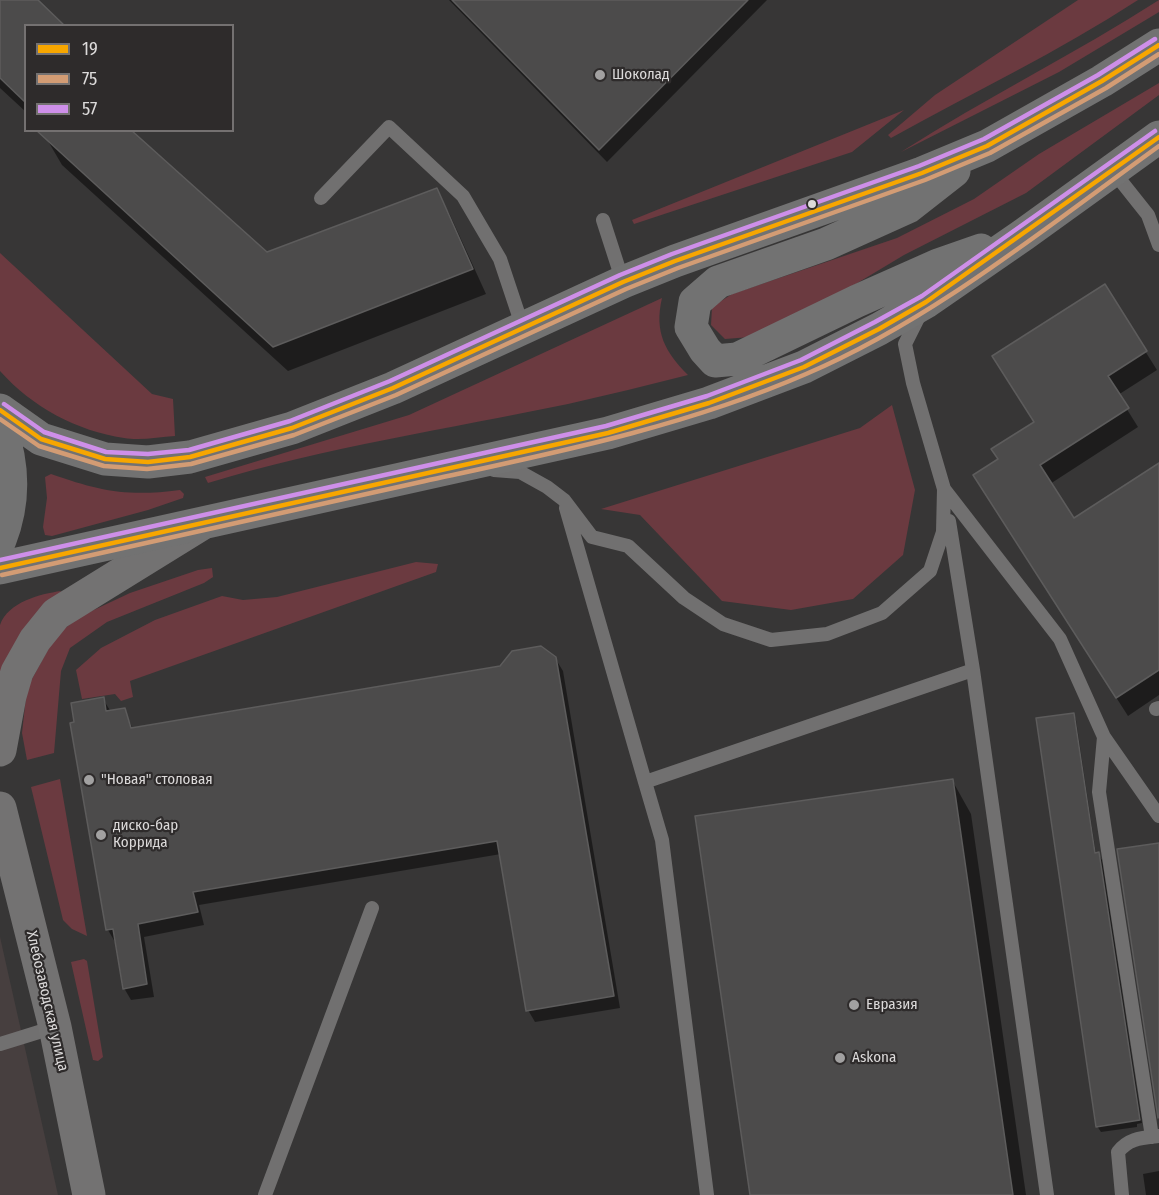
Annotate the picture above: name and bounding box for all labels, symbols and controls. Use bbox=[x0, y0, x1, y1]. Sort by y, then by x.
legend bbox=[24, 24, 234, 132]
text: 19 bbox=[82, 38, 98, 60]
place label: Шоколад bbox=[612, 66, 670, 84]
text: 75 bbox=[82, 68, 97, 90]
marker: Шоколад bbox=[593, 68, 607, 82]
text: 57 bbox=[82, 98, 97, 120]
unlabelled marker bbox=[806, 198, 818, 210]
place label: "Новая" столовая bbox=[101, 771, 213, 789]
marker: "Новая" столовая bbox=[82, 773, 96, 787]
place label: диско-бар Коррида bbox=[113, 817, 178, 852]
marker: диско-бар Коррида bbox=[94, 828, 108, 842]
street label: Хлебозаводская улица bbox=[22, 929, 72, 1073]
place label: Евразия bbox=[866, 996, 918, 1014]
marker: Евразия bbox=[847, 998, 861, 1012]
place label: Askona bbox=[852, 1049, 896, 1067]
marker: Askona bbox=[833, 1051, 847, 1065]

